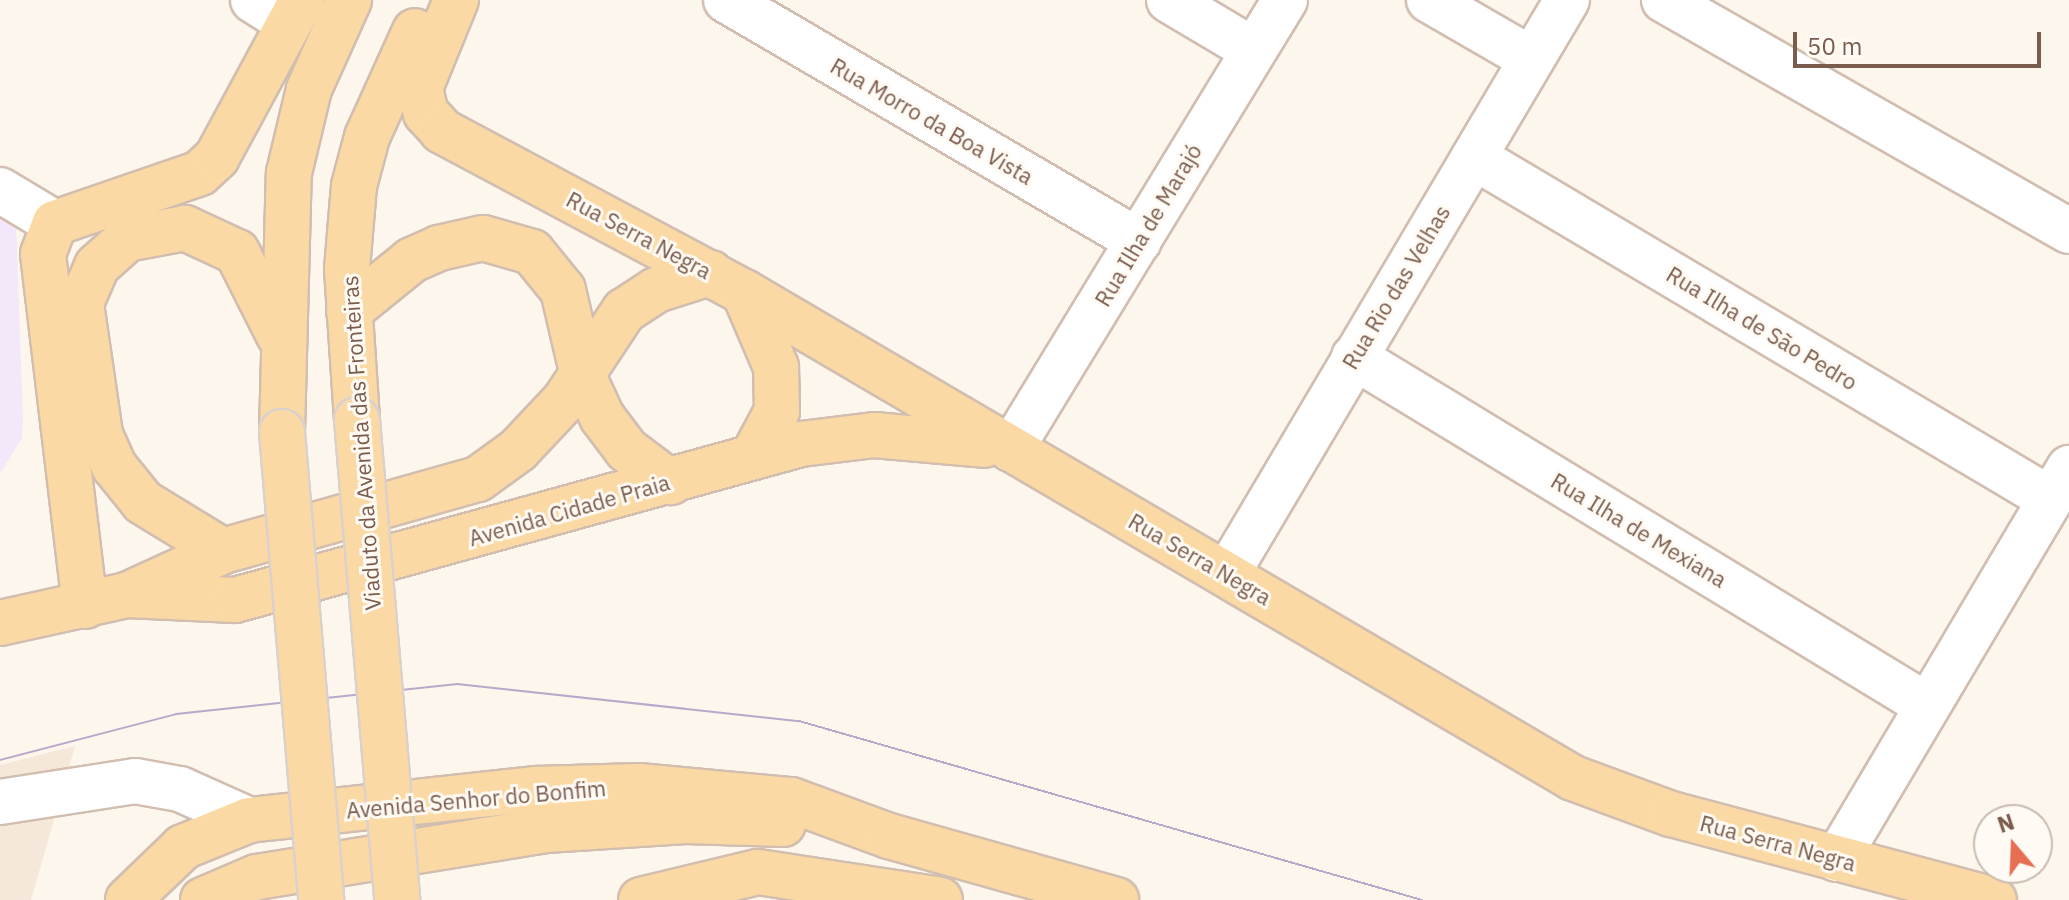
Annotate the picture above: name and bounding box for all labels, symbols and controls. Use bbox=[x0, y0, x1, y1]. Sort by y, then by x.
scale bar bbox=[1797, 16, 2045, 66]
text: 50 m bbox=[1807, 30, 1862, 62]
street label: Rua Morro da Boa Vista bbox=[826, 52, 1038, 190]
street label: Rua Ilha de Marajó bbox=[1089, 139, 1207, 311]
street label: Rua Serra Negra bbox=[562, 186, 716, 284]
street label: Rua Rio das Velhas bbox=[1337, 200, 1455, 374]
street label: Rua Ilha de São Pedro bbox=[1662, 261, 1862, 395]
street label: Viaduto da Avenida das Fronteiras bbox=[336, 275, 386, 611]
street label: Rua Ilha de Mexiana bbox=[1546, 467, 1732, 593]
street label: Avenida Cidade Praia bbox=[465, 469, 673, 551]
street label: Rua Serra Negra bbox=[1124, 507, 1276, 611]
street label: Avenida Senhor do Bonfim bbox=[345, 774, 607, 824]
north arrow bbox=[1973, 804, 2053, 884]
text: N bbox=[1993, 806, 2018, 839]
street label: Rua Serra Negra bbox=[1697, 809, 1859, 877]

